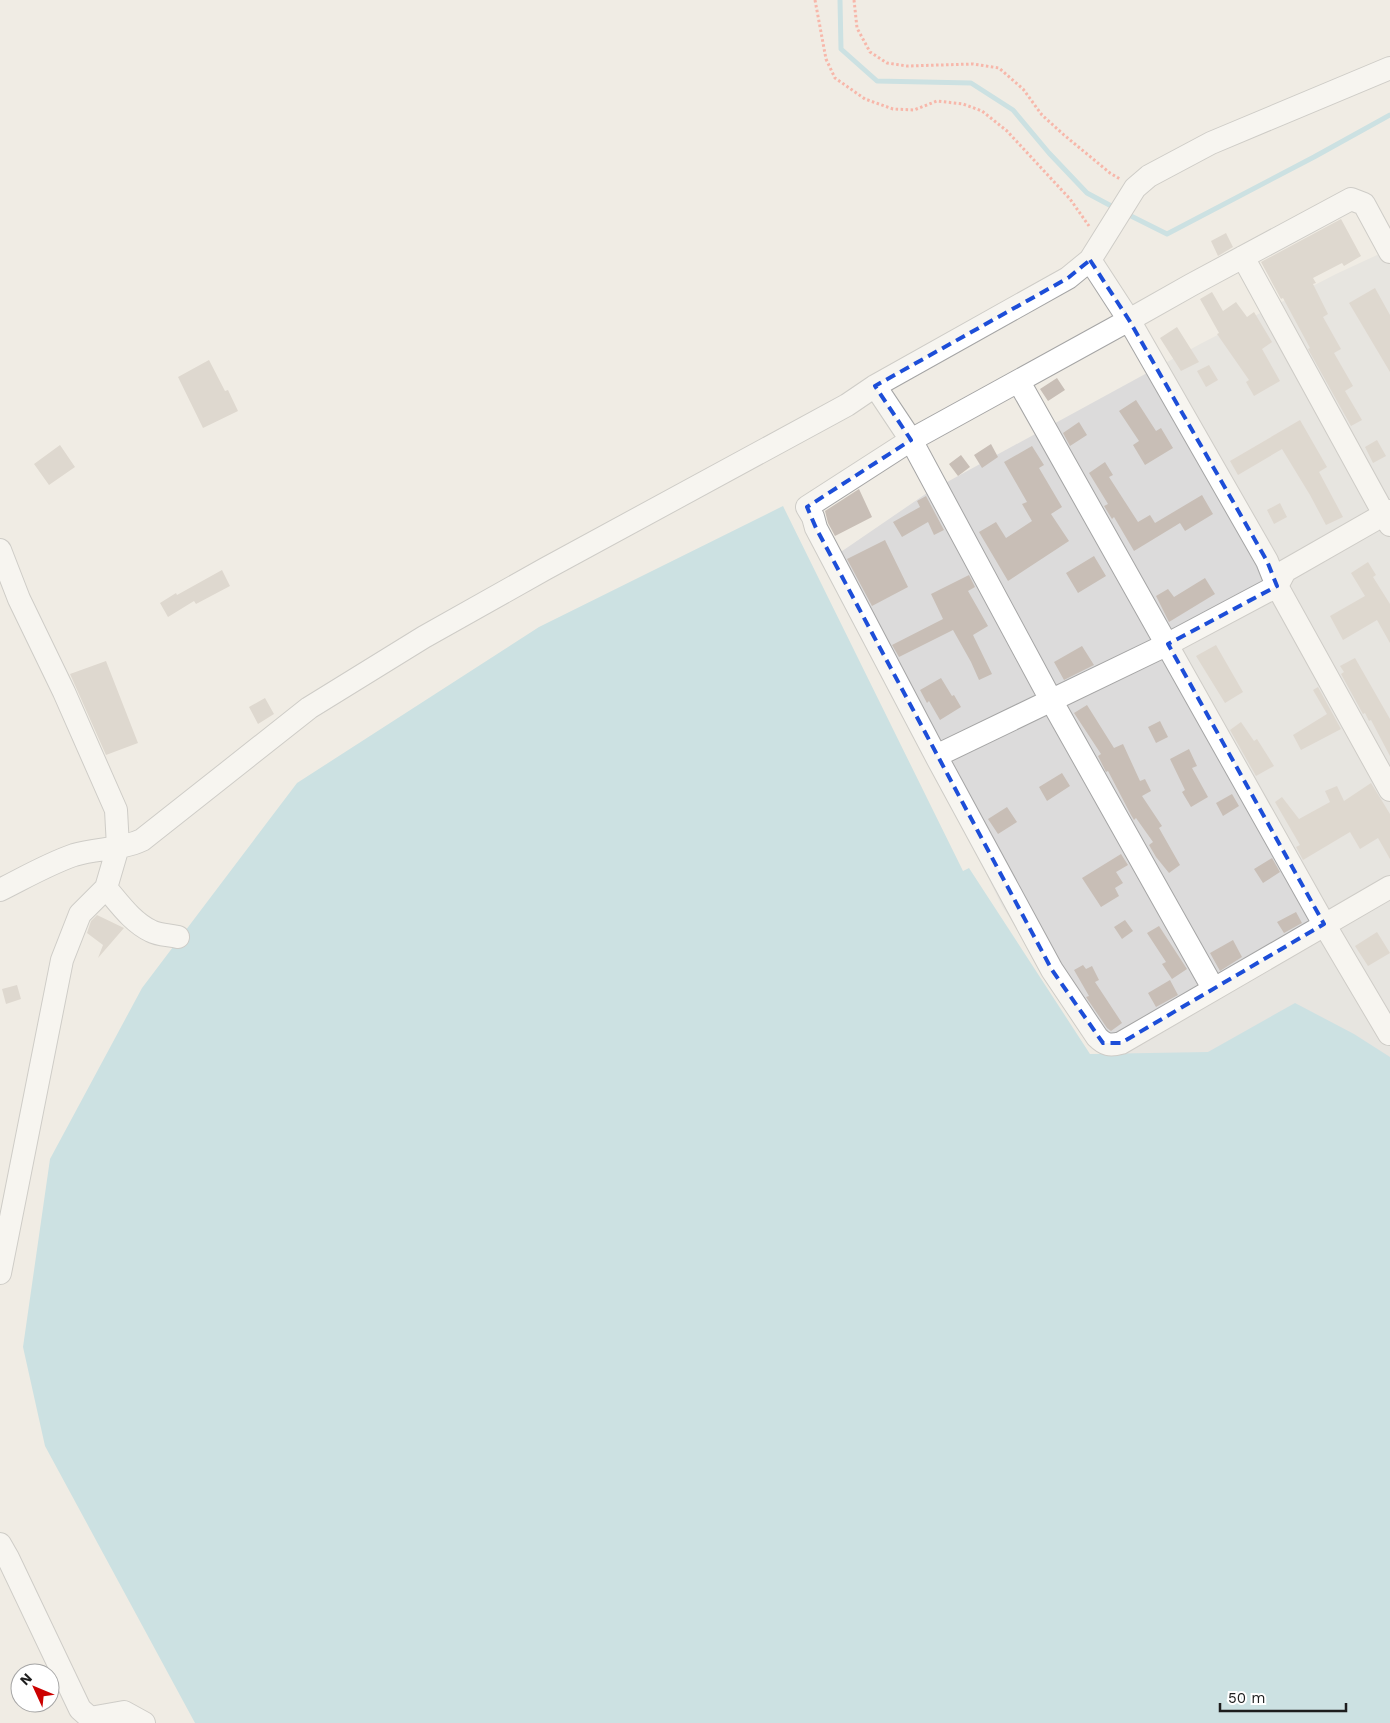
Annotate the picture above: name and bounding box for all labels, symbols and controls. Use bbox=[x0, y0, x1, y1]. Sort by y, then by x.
north arrow bbox=[10, 1663, 60, 1713]
text: N bbox=[16, 1670, 35, 1688]
scale bar bbox=[1220, 1680, 1346, 1712]
text: 50 m bbox=[1228, 1689, 1265, 1707]

